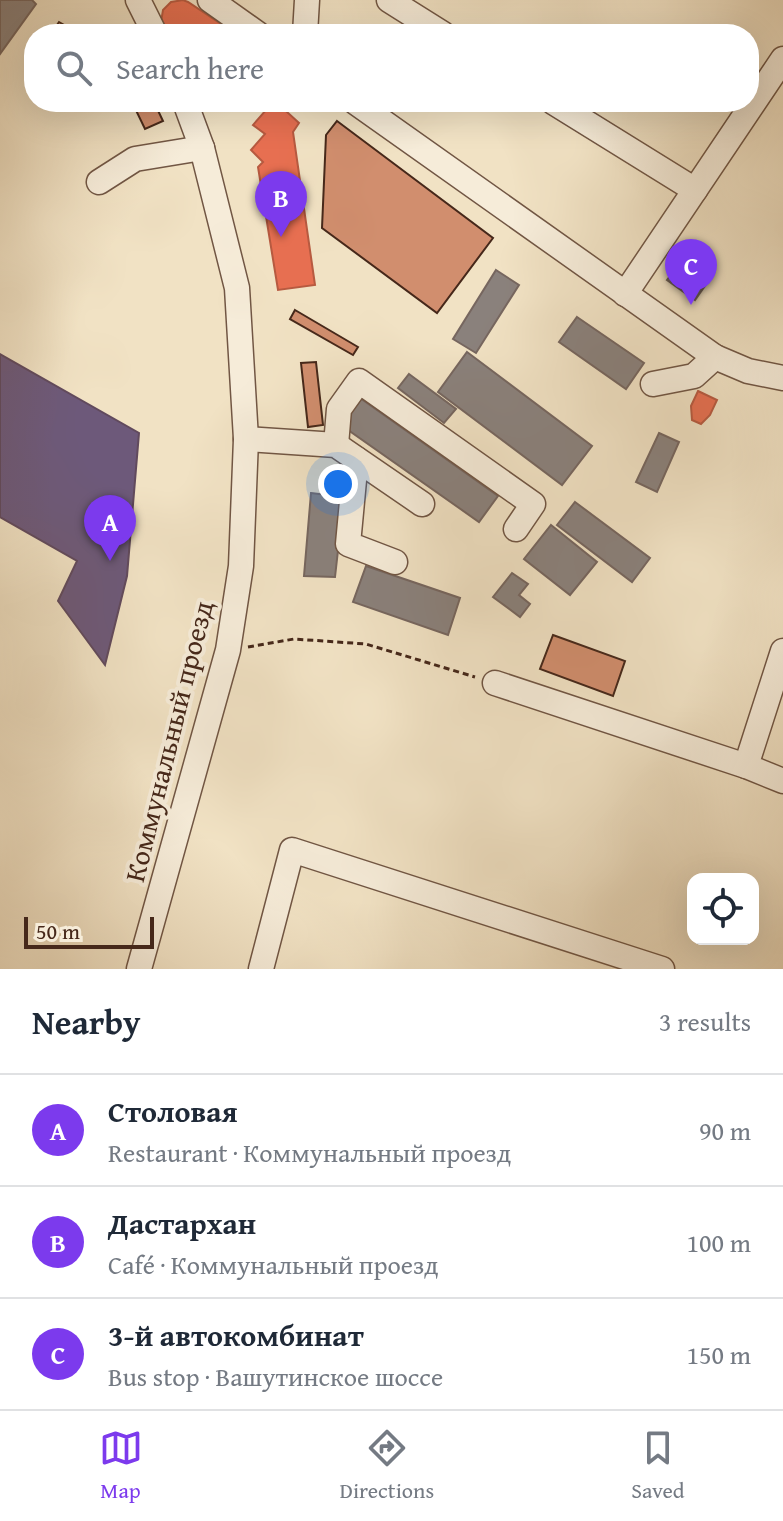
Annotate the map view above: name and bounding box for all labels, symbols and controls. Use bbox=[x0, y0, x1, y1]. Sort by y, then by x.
search box bbox=[24, 24, 759, 112]
icon: search bbox=[52, 46, 96, 90]
text: Search here bbox=[116, 46, 264, 90]
pin: B bbox=[255, 171, 307, 237]
pin: C bbox=[665, 239, 717, 305]
your location bbox=[318, 464, 358, 504]
pin: A bbox=[84, 495, 136, 561]
street label: Коммунальный проезд bbox=[113, 596, 223, 886]
map controls bbox=[687, 873, 759, 945]
button: locate bbox=[687, 873, 759, 945]
scale bar bbox=[24, 913, 154, 949]
text: 50 m bbox=[36, 915, 80, 947]
text: Nearby bbox=[32, 997, 141, 1046]
text: 3 results bbox=[659, 1002, 751, 1041]
text: Столовая bbox=[108, 1089, 238, 1133]
text: A bbox=[50, 1111, 66, 1150]
text: 90 m bbox=[699, 1111, 751, 1150]
text: Restaurant · Коммунальный проезд bbox=[108, 1133, 511, 1172]
text: Дастархан bbox=[108, 1201, 256, 1245]
text: B bbox=[50, 1223, 66, 1262]
text: 100 m bbox=[686, 1223, 751, 1262]
text: Café · Коммунальный проезд bbox=[108, 1245, 438, 1284]
text: 3-й автокомбинат bbox=[108, 1313, 364, 1357]
text: C bbox=[51, 1335, 65, 1374]
text: 150 m bbox=[686, 1335, 751, 1374]
text: Bus stop · Вашутинское шоссе bbox=[108, 1357, 443, 1396]
tab: Map bbox=[99, 1426, 143, 1506]
tab: Directions bbox=[340, 1426, 434, 1506]
tab: Saved bbox=[631, 1426, 684, 1506]

